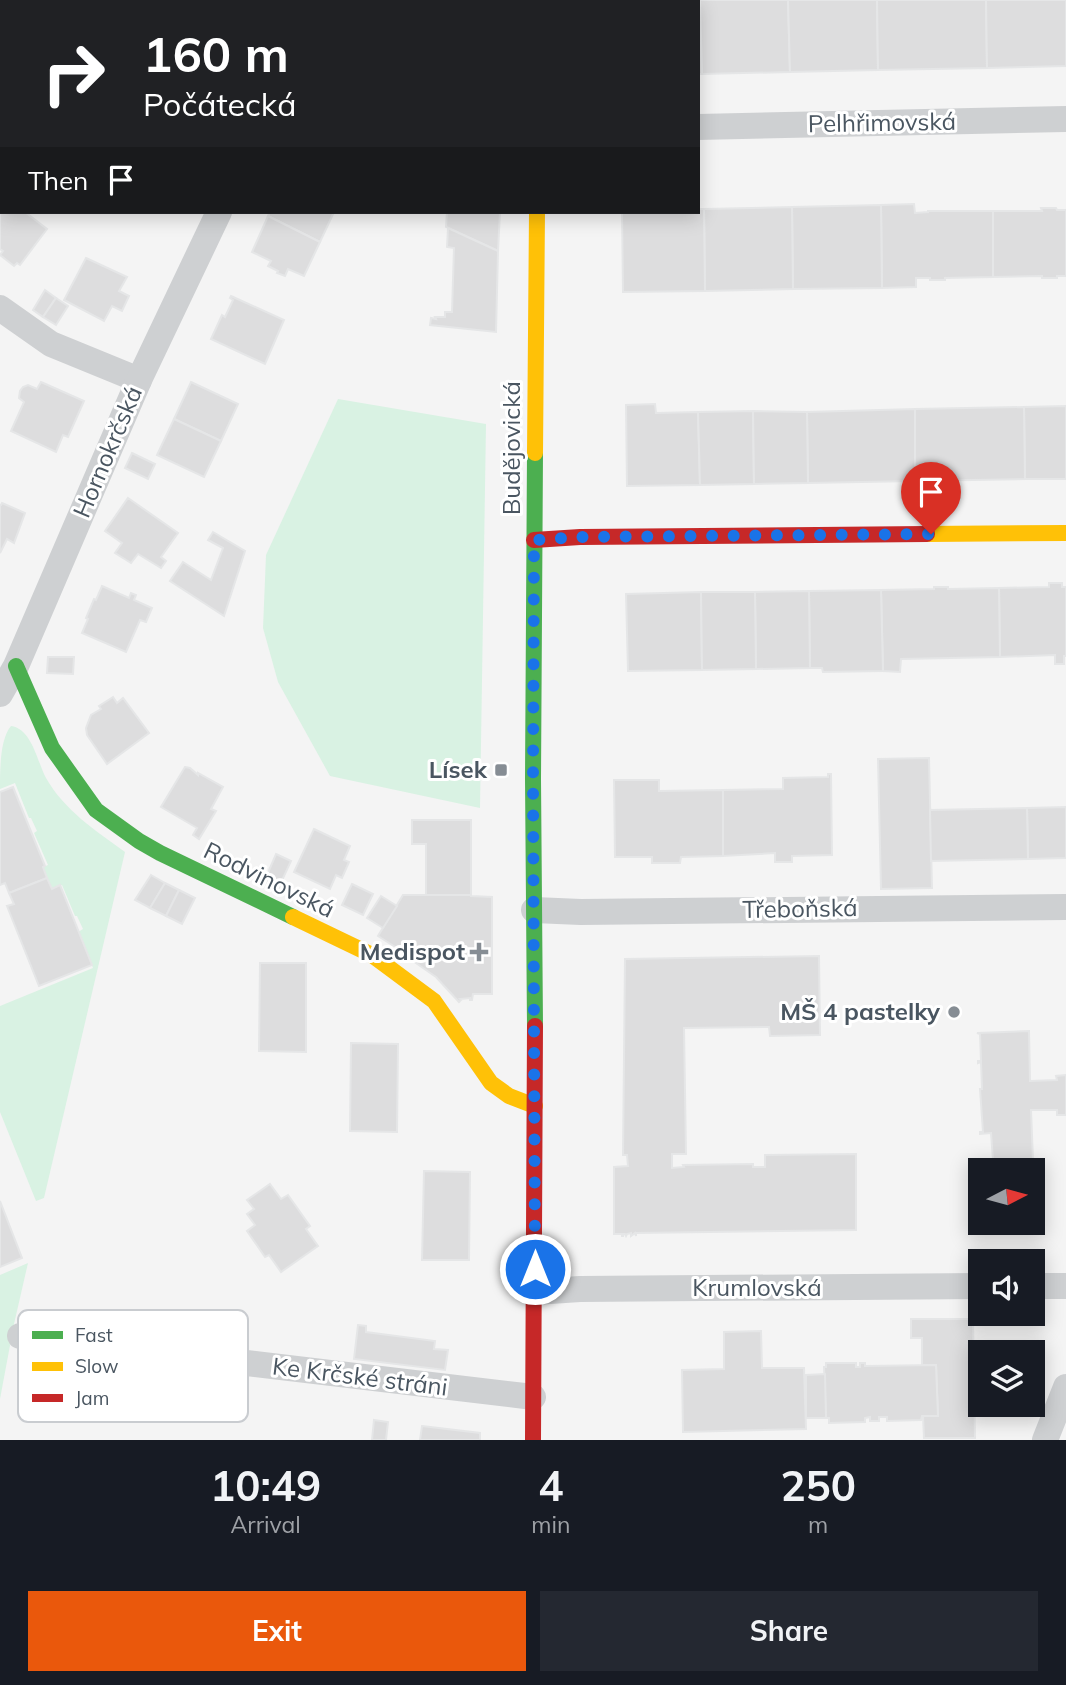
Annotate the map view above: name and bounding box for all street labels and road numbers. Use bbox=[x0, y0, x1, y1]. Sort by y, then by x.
street label: Pelhřimovská bbox=[808, 106, 956, 138]
street label: Hornokrčská bbox=[66, 381, 148, 522]
street label: Budějovická bbox=[496, 381, 526, 515]
street label: Rodvinovská bbox=[199, 835, 340, 924]
street label: Třeboňská bbox=[742, 892, 858, 924]
street label: Krumlovská bbox=[692, 1272, 822, 1302]
street label: Ke Krčské stráni bbox=[271, 1350, 449, 1402]

